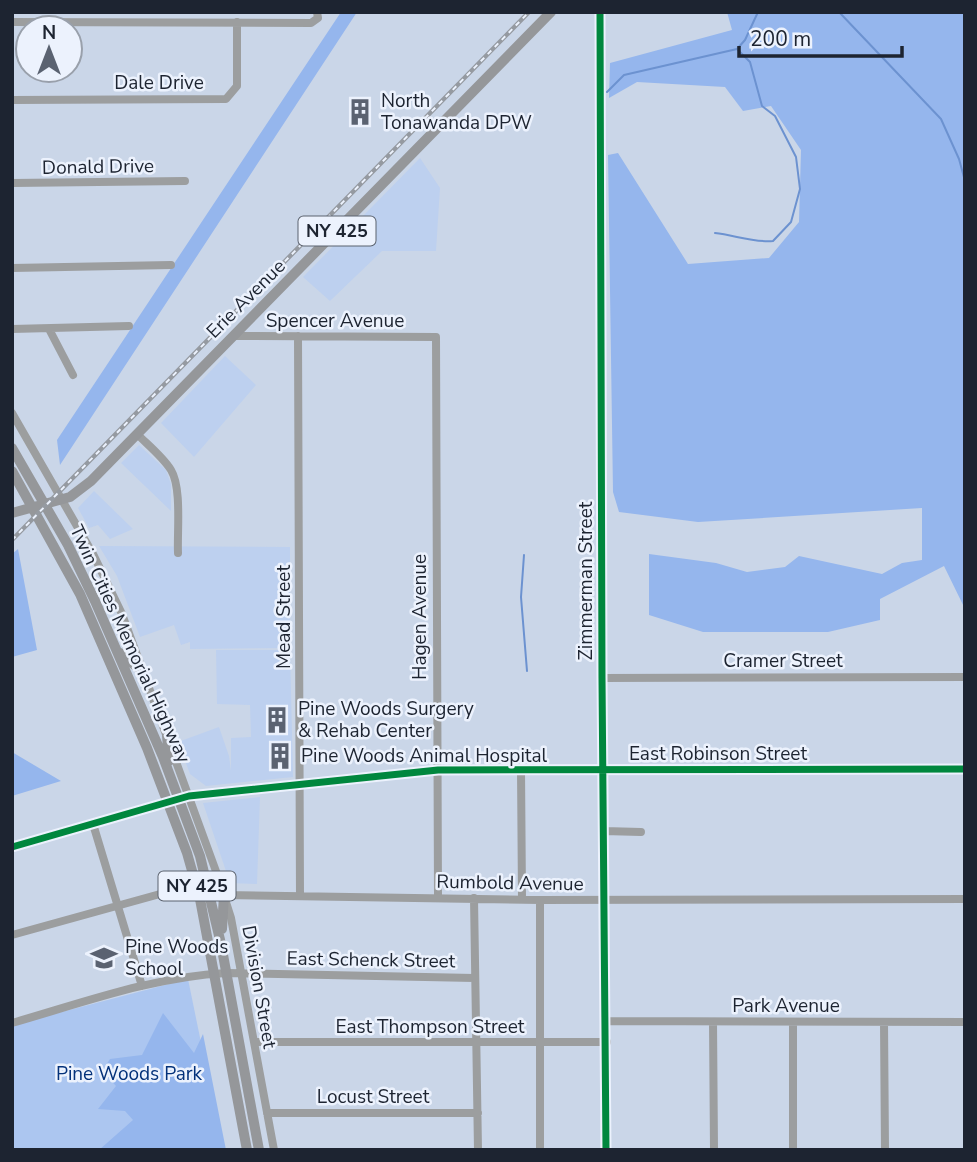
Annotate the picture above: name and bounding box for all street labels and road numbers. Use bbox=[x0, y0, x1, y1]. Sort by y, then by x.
street label: Dale Drive bbox=[114, 70, 204, 96]
street label: Donald Drive bbox=[42, 153, 154, 181]
road number: NY 425 bbox=[298, 216, 376, 246]
street label: Erie Avenue bbox=[201, 254, 291, 344]
street label: Spencer Avenue bbox=[266, 308, 404, 334]
street label: Zimmerman Street bbox=[573, 501, 599, 660]
street label: Twin Cities Memorial Highway bbox=[63, 521, 197, 767]
street label: Hagen Avenue bbox=[407, 554, 433, 680]
street label: Mead Street bbox=[271, 565, 297, 669]
street label: Cramer Street bbox=[723, 648, 843, 674]
street label: East Robinson Street bbox=[629, 741, 807, 767]
street label: Rumbold Avenue bbox=[436, 869, 584, 897]
road number: NY 425 bbox=[158, 872, 235, 900]
street label: Division Street bbox=[235, 924, 283, 1051]
street label: East Schenck Street bbox=[286, 946, 456, 974]
street label: Park Avenue bbox=[732, 993, 840, 1019]
street label: East Thompson Street bbox=[336, 1014, 525, 1040]
street label: Locust Street bbox=[317, 1084, 430, 1110]

